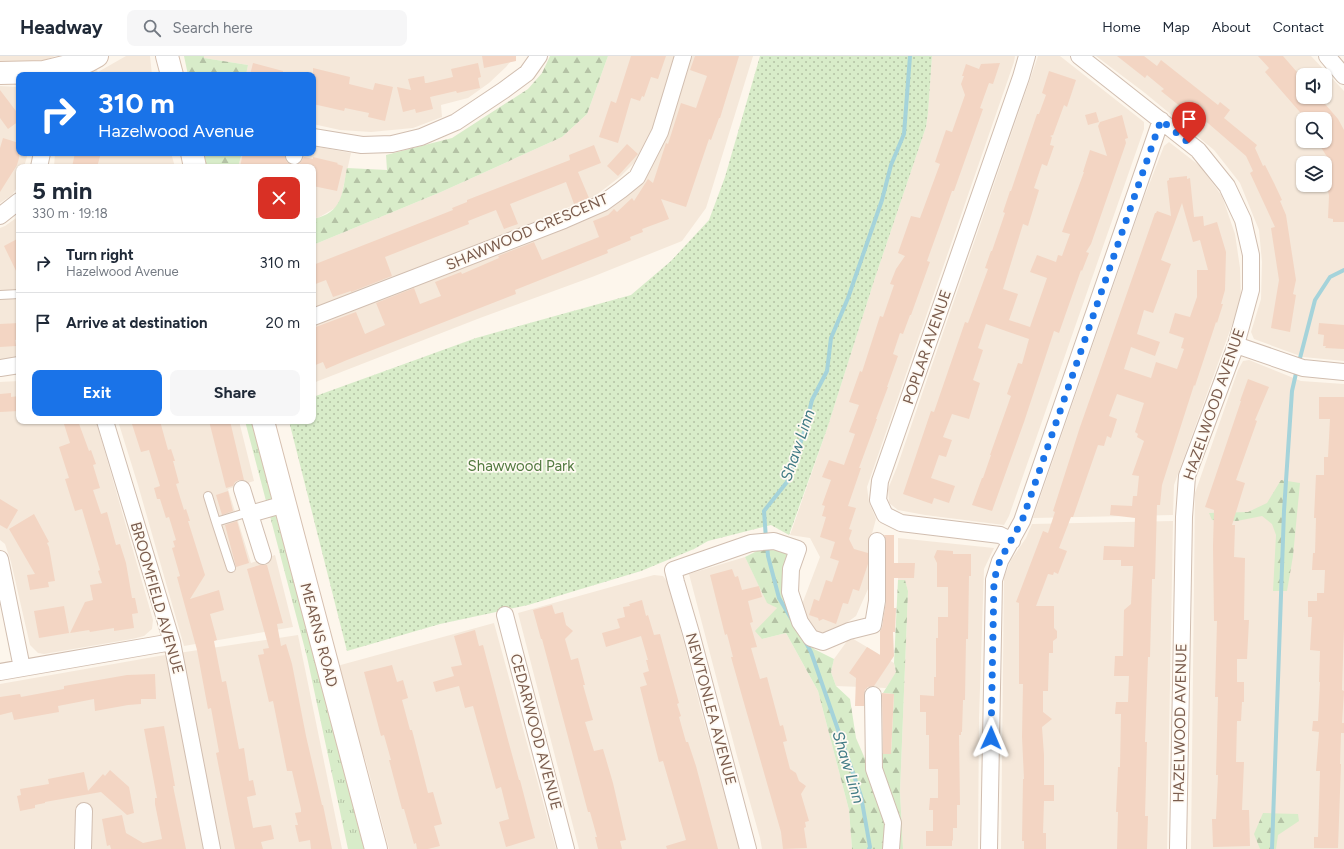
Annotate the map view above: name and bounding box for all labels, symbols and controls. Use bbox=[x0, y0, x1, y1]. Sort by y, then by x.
search box bbox=[127, 10, 407, 46]
text: Headway bbox=[20, 16, 103, 39]
icon: search bbox=[141, 17, 163, 39]
text: Search here bbox=[173, 19, 253, 37]
text: Home bbox=[1102, 19, 1141, 36]
text: Map bbox=[1163, 19, 1190, 36]
text: About bbox=[1212, 19, 1251, 36]
text: Contact bbox=[1273, 19, 1324, 36]
map controls bbox=[1296, 68, 1332, 192]
button: sound bbox=[1296, 68, 1332, 104]
text: 310 m bbox=[98, 86, 175, 120]
icon: right bbox=[32, 88, 84, 140]
pin bbox=[1172, 102, 1206, 143]
icon: arrive bbox=[1178, 108, 1200, 130]
button: search bbox=[1296, 112, 1332, 148]
text: Hazelwood Avenue bbox=[98, 120, 254, 142]
button: layers bbox=[1296, 156, 1332, 192]
text: 5 min bbox=[32, 176, 93, 205]
button: close bbox=[258, 177, 300, 219]
street label: SHAWWOOD CRESCENT bbox=[443, 189, 611, 274]
text: 330 m · 19:18 bbox=[32, 206, 108, 221]
text: Turn right bbox=[66, 246, 134, 264]
icon: right bbox=[32, 252, 54, 274]
text: 310 m bbox=[260, 254, 300, 272]
text: Hazelwood Avenue bbox=[66, 264, 179, 279]
street label: POPLAR AVENUE bbox=[899, 287, 955, 407]
icon: arrive bbox=[32, 312, 54, 334]
text: Arrive at destination bbox=[66, 314, 207, 332]
text: 20 m bbox=[266, 314, 300, 332]
street label: HAZELWOOD AVENUE bbox=[1180, 326, 1248, 482]
button: Exit bbox=[32, 370, 162, 416]
button: Share bbox=[170, 370, 300, 416]
water label: Shaw Linn bbox=[776, 407, 819, 484]
park label: Shawwood Park bbox=[468, 457, 575, 475]
street label: BROOMFIELD AVENUE bbox=[127, 520, 187, 676]
street label: MEARNS ROAD bbox=[296, 581, 342, 689]
street label: NEWTONLEA AVENUE bbox=[682, 631, 740, 787]
street label: HAZELWOOD AVENUE bbox=[1170, 643, 1190, 803]
street label: CEDARWOOD AVENUE bbox=[506, 652, 566, 812]
position arrow bbox=[970, 717, 1012, 759]
water label: Shaw Linn bbox=[829, 729, 869, 806]

